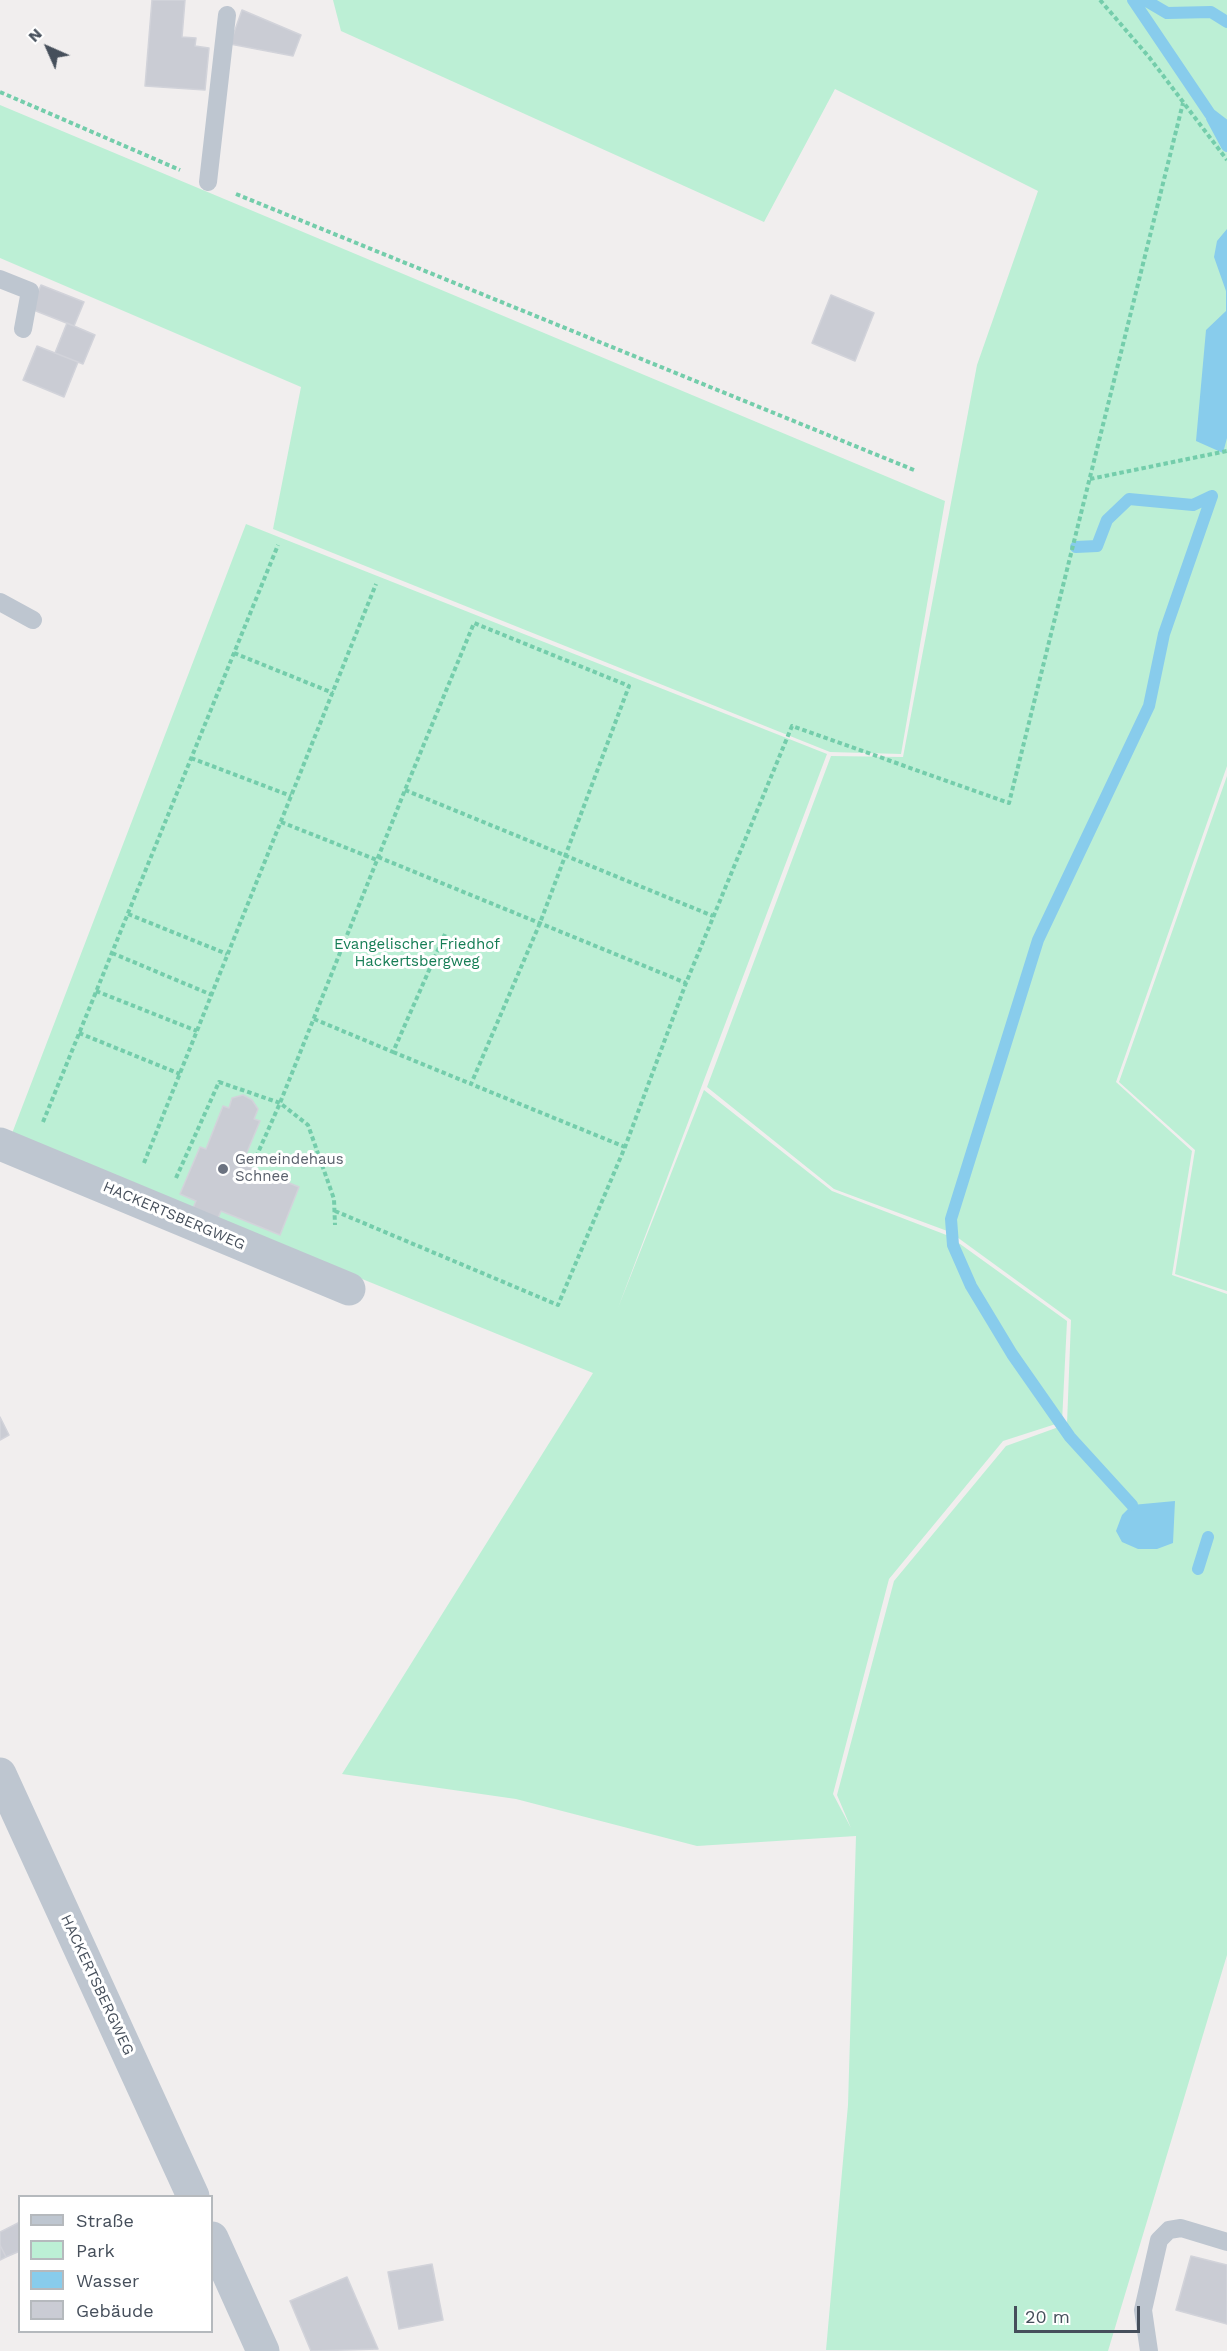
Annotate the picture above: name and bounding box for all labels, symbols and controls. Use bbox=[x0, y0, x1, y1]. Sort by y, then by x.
north arrow bbox=[18, 18, 78, 78]
text: N bbox=[24, 24, 46, 46]
park label: Evangelischer Friedhof Hackertsbergweg bbox=[334, 936, 500, 971]
place label: Gemeindehaus Schnee bbox=[235, 1151, 344, 1186]
marker: Gemeindehaus Schnee bbox=[216, 1162, 230, 1176]
street label: HACKERTSBERGWEG bbox=[100, 1178, 248, 1254]
street label: HACKERTSBERGWEG bbox=[57, 1912, 137, 2058]
legend bbox=[18, 2195, 213, 2333]
text: Straße bbox=[76, 2210, 134, 2231]
text: Park bbox=[76, 2240, 115, 2261]
text: Wasser bbox=[76, 2270, 139, 2291]
scale bar bbox=[1017, 2294, 1143, 2332]
text: Gebäude bbox=[76, 2300, 154, 2321]
text: 20 m bbox=[1025, 2306, 1070, 2327]

